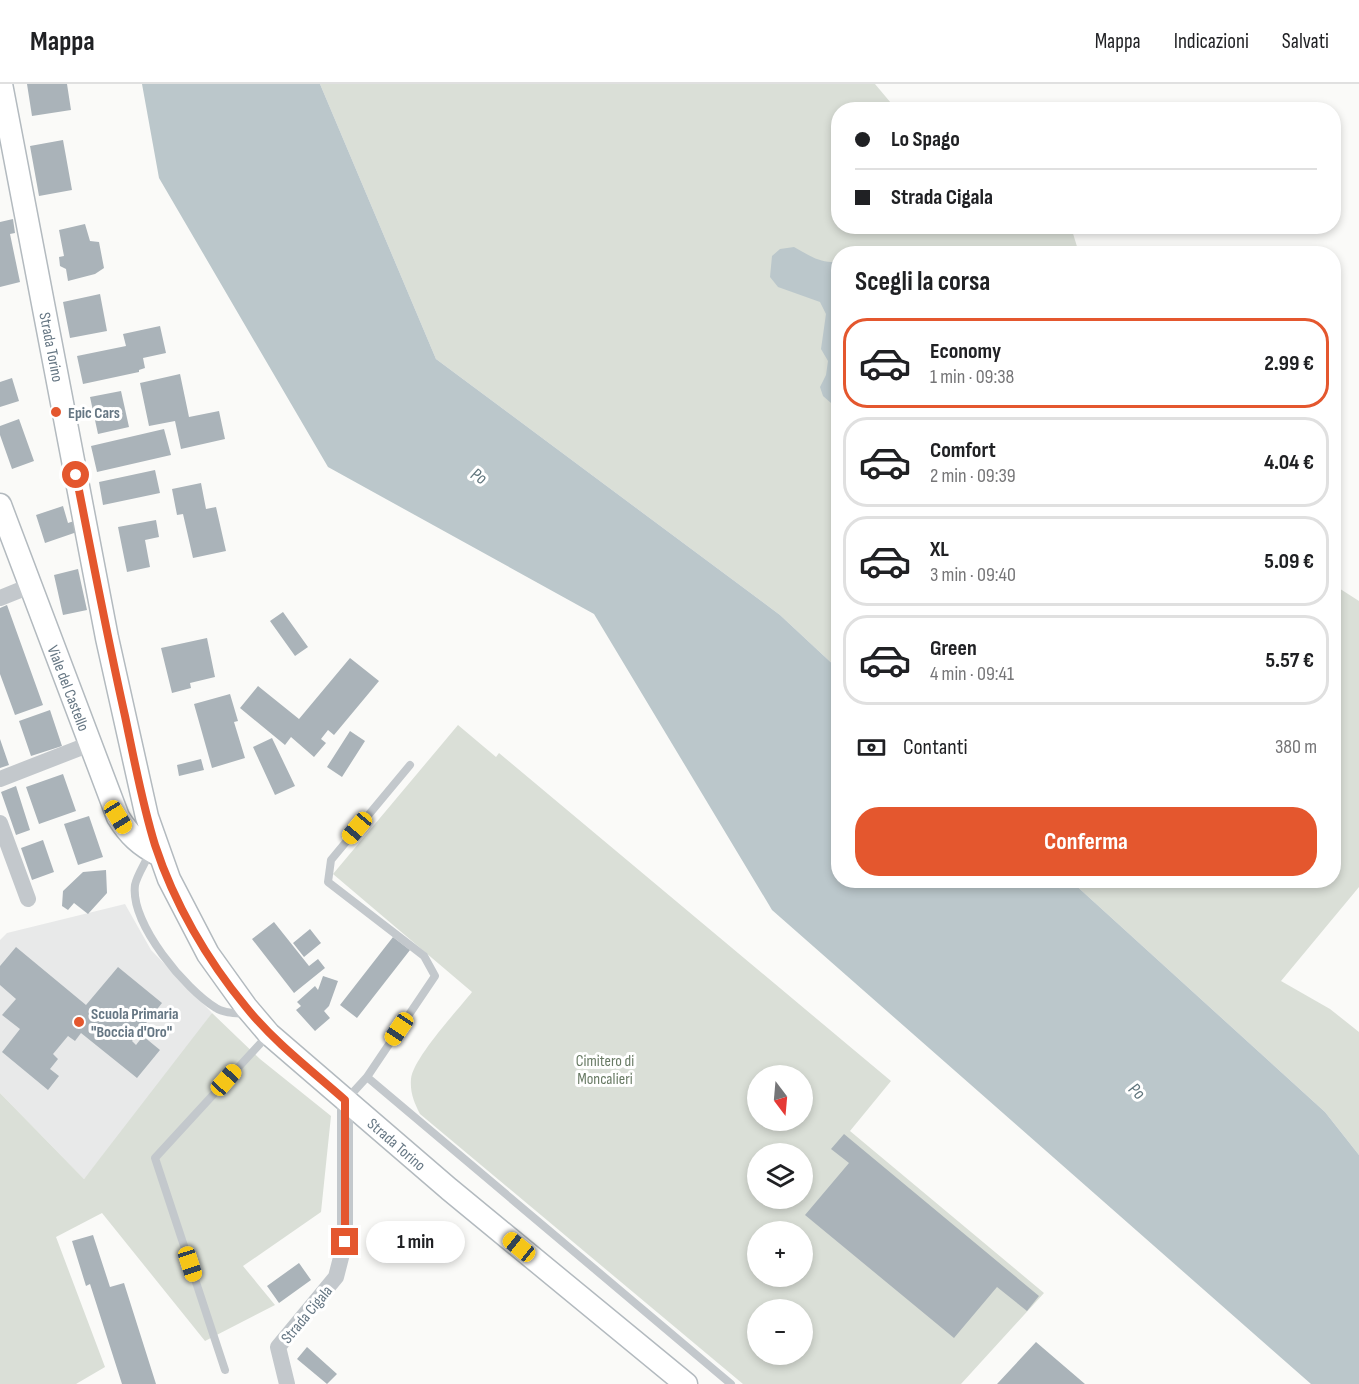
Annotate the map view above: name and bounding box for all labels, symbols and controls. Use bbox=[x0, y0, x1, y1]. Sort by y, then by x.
text: Mappa bbox=[30, 25, 95, 58]
text: Mappa bbox=[1095, 29, 1141, 54]
text: Indicazioni bbox=[1174, 29, 1249, 54]
text: Salvati bbox=[1282, 29, 1329, 54]
text: Lo Spago bbox=[891, 126, 960, 153]
text: Strada Cigala bbox=[891, 184, 993, 211]
text: Scegli la corsa bbox=[855, 266, 990, 298]
street label: Strada Torino bbox=[34, 311, 67, 384]
icon: car bbox=[858, 336, 912, 390]
text: Economy bbox=[930, 338, 1001, 365]
text: 2.99 € bbox=[1264, 350, 1314, 377]
text: 1 min · 09:38 bbox=[930, 365, 1014, 389]
place label: Epic Cars bbox=[68, 404, 120, 423]
marker: Epic Cars bbox=[49, 405, 63, 419]
icon: car bbox=[858, 435, 912, 489]
text: Comfort bbox=[930, 437, 996, 464]
text: 4.04 € bbox=[1264, 449, 1314, 476]
route start bbox=[62, 461, 89, 488]
water label: Po bbox=[467, 464, 491, 490]
text: 2 min · 09:39 bbox=[930, 464, 1016, 488]
icon: car bbox=[858, 534, 912, 588]
text: XL bbox=[930, 536, 949, 563]
text: 5.09 € bbox=[1264, 548, 1314, 575]
text: 3 min · 09:40 bbox=[930, 563, 1016, 587]
icon: car bbox=[858, 633, 912, 687]
text: Green bbox=[930, 635, 977, 662]
street label: Viale del Castello bbox=[43, 643, 93, 734]
text: 5.57 € bbox=[1265, 647, 1314, 674]
text: 4 min · 09:41 bbox=[930, 662, 1014, 686]
icon: cash bbox=[855, 731, 888, 764]
text: Contanti bbox=[903, 734, 968, 761]
text: 380 m bbox=[1275, 735, 1317, 759]
car bbox=[101, 797, 135, 837]
button: Conferma bbox=[855, 807, 1317, 876]
car bbox=[339, 808, 375, 848]
place label: Scuola Primaria "Boccia d'Oro" bbox=[91, 1005, 179, 1042]
car bbox=[381, 1009, 417, 1049]
marker: Scuola Primaria "Boccia d'Oro" bbox=[72, 1015, 86, 1029]
park label: Cimitero di Moncalieri bbox=[576, 1052, 634, 1089]
car bbox=[207, 1061, 245, 1099]
north arrow bbox=[747, 1065, 813, 1131]
map controls bbox=[747, 1065, 813, 1365]
water label: Po bbox=[1124, 1079, 1150, 1105]
street label: Strada Torino bbox=[363, 1115, 429, 1176]
button: layers bbox=[747, 1143, 813, 1209]
callout: 1 min bbox=[366, 1221, 465, 1263]
button: + bbox=[747, 1221, 813, 1287]
route end bbox=[331, 1228, 358, 1255]
car bbox=[499, 1229, 539, 1265]
text: 1 min bbox=[397, 1230, 434, 1254]
car bbox=[176, 1244, 204, 1284]
street label: Strada Cigala bbox=[277, 1282, 337, 1348]
button: − bbox=[747, 1299, 813, 1365]

